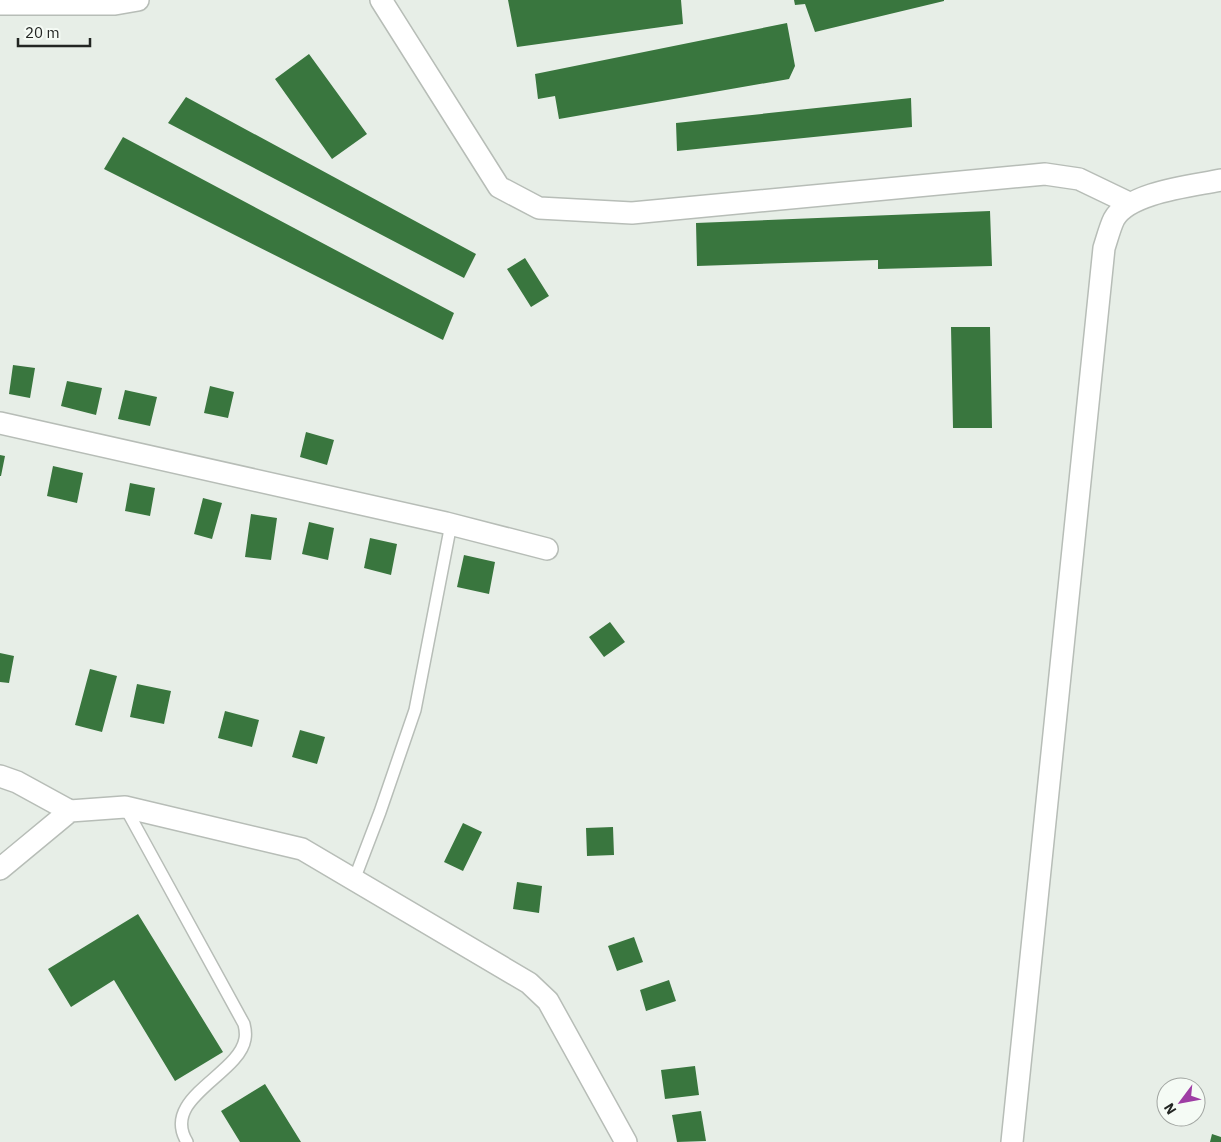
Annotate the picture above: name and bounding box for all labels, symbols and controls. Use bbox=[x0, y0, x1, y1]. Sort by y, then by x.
scale bar bbox=[18, 15, 90, 47]
text: 20 m bbox=[25, 23, 60, 42]
north arrow bbox=[1156, 1077, 1206, 1127]
text: N bbox=[1160, 1100, 1180, 1118]

